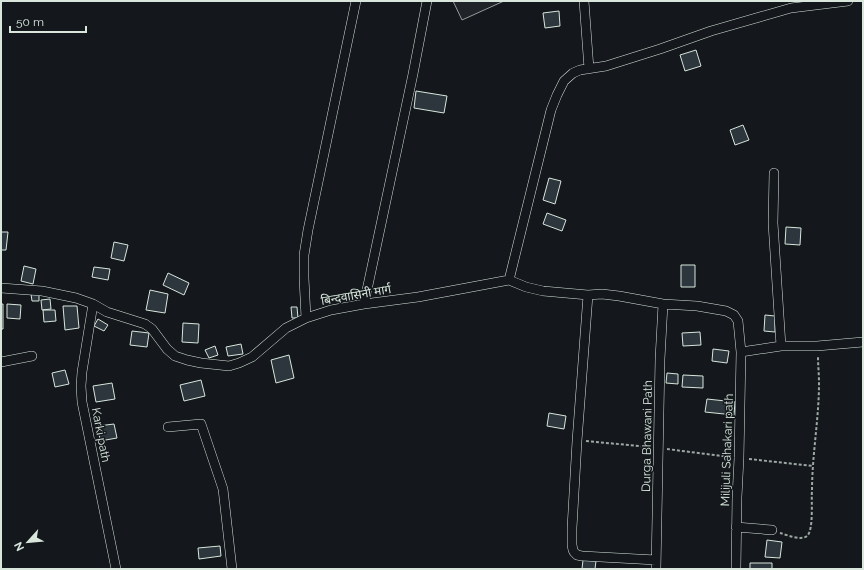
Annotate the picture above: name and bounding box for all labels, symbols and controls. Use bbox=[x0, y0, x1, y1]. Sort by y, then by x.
scale bar bbox=[10, 8, 86, 34]
text: 50 m bbox=[16, 15, 44, 29]
street label: बिन्दवासिनी मार्ग bbox=[320, 281, 393, 308]
street label: Durga Bhawani Path bbox=[639, 380, 655, 492]
street label: Milijuli Sahakari path bbox=[718, 393, 736, 507]
street label: Karki path bbox=[89, 406, 113, 464]
north arrow bbox=[8, 522, 48, 562]
text: N bbox=[12, 540, 27, 553]

